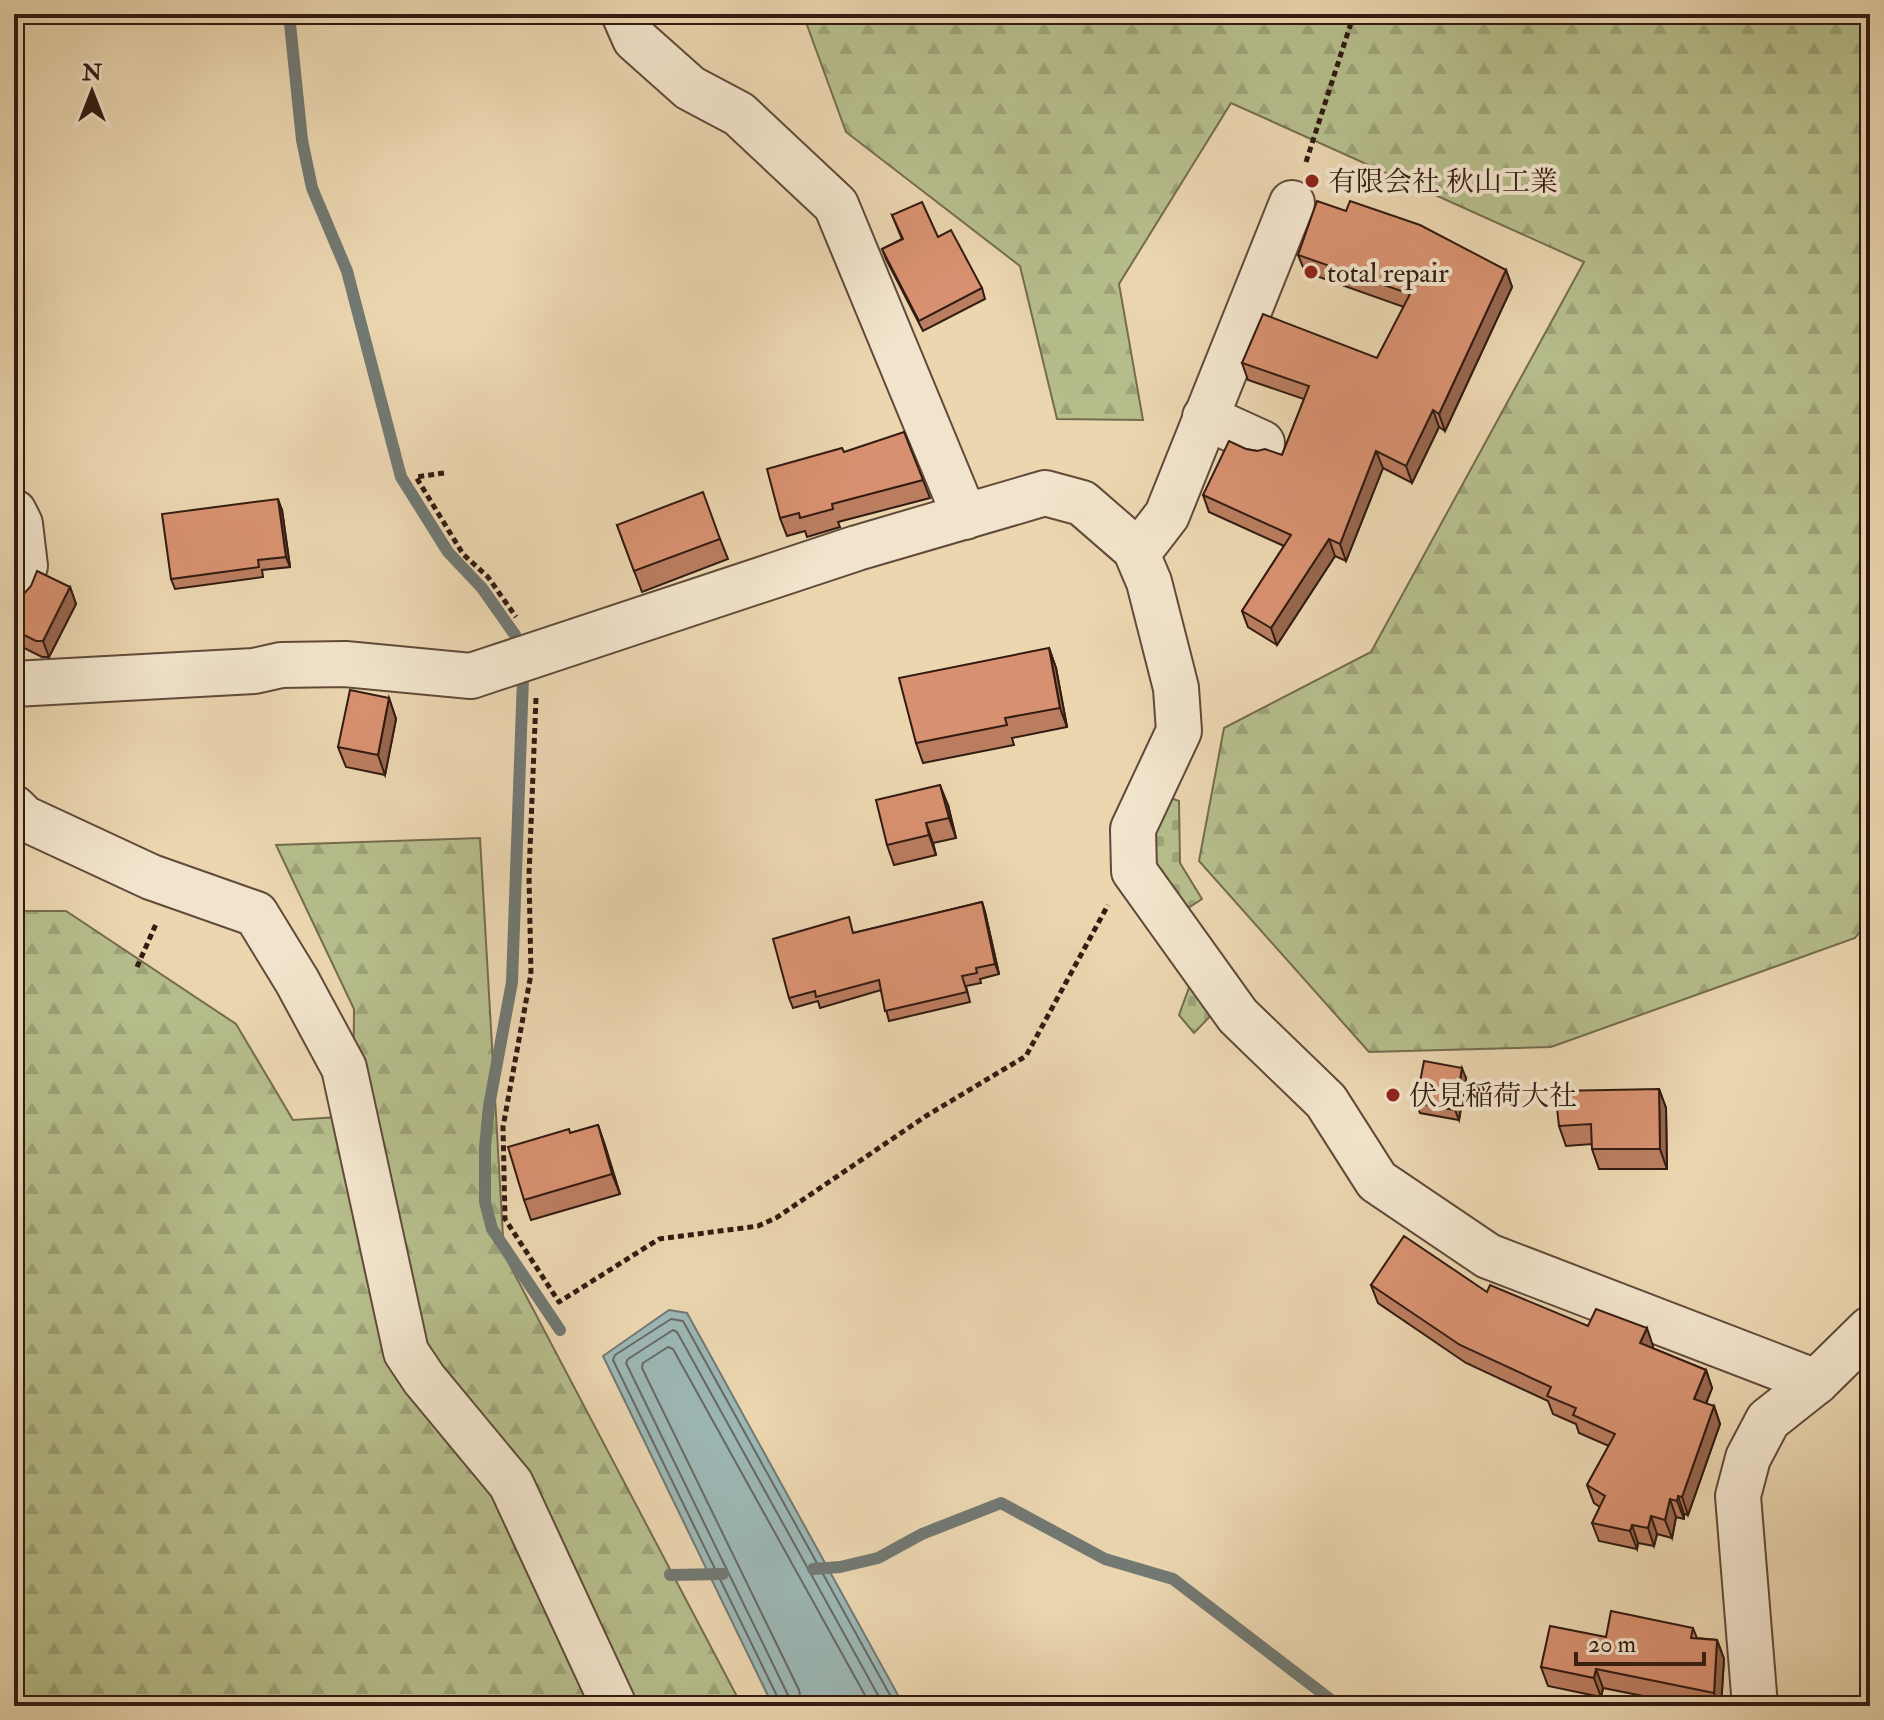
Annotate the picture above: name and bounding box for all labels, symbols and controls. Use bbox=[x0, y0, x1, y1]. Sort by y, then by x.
north arrow bbox=[52, 52, 132, 132]
text: N bbox=[81, 59, 102, 87]
place label: 有限会社 秋山工業 bbox=[1328, 165, 1558, 200]
marker: 有限会社 秋山工業 bbox=[1303, 172, 1321, 190]
place label: total repair bbox=[1327, 256, 1449, 291]
marker: total repair bbox=[1302, 263, 1320, 281]
place label: 伏見稲荷大社 bbox=[1409, 1079, 1577, 1114]
marker: 伏見稲荷大社 bbox=[1384, 1086, 1402, 1104]
scale bar bbox=[1576, 1616, 1704, 1666]
text: 20 m bbox=[1588, 1629, 1637, 1660]

